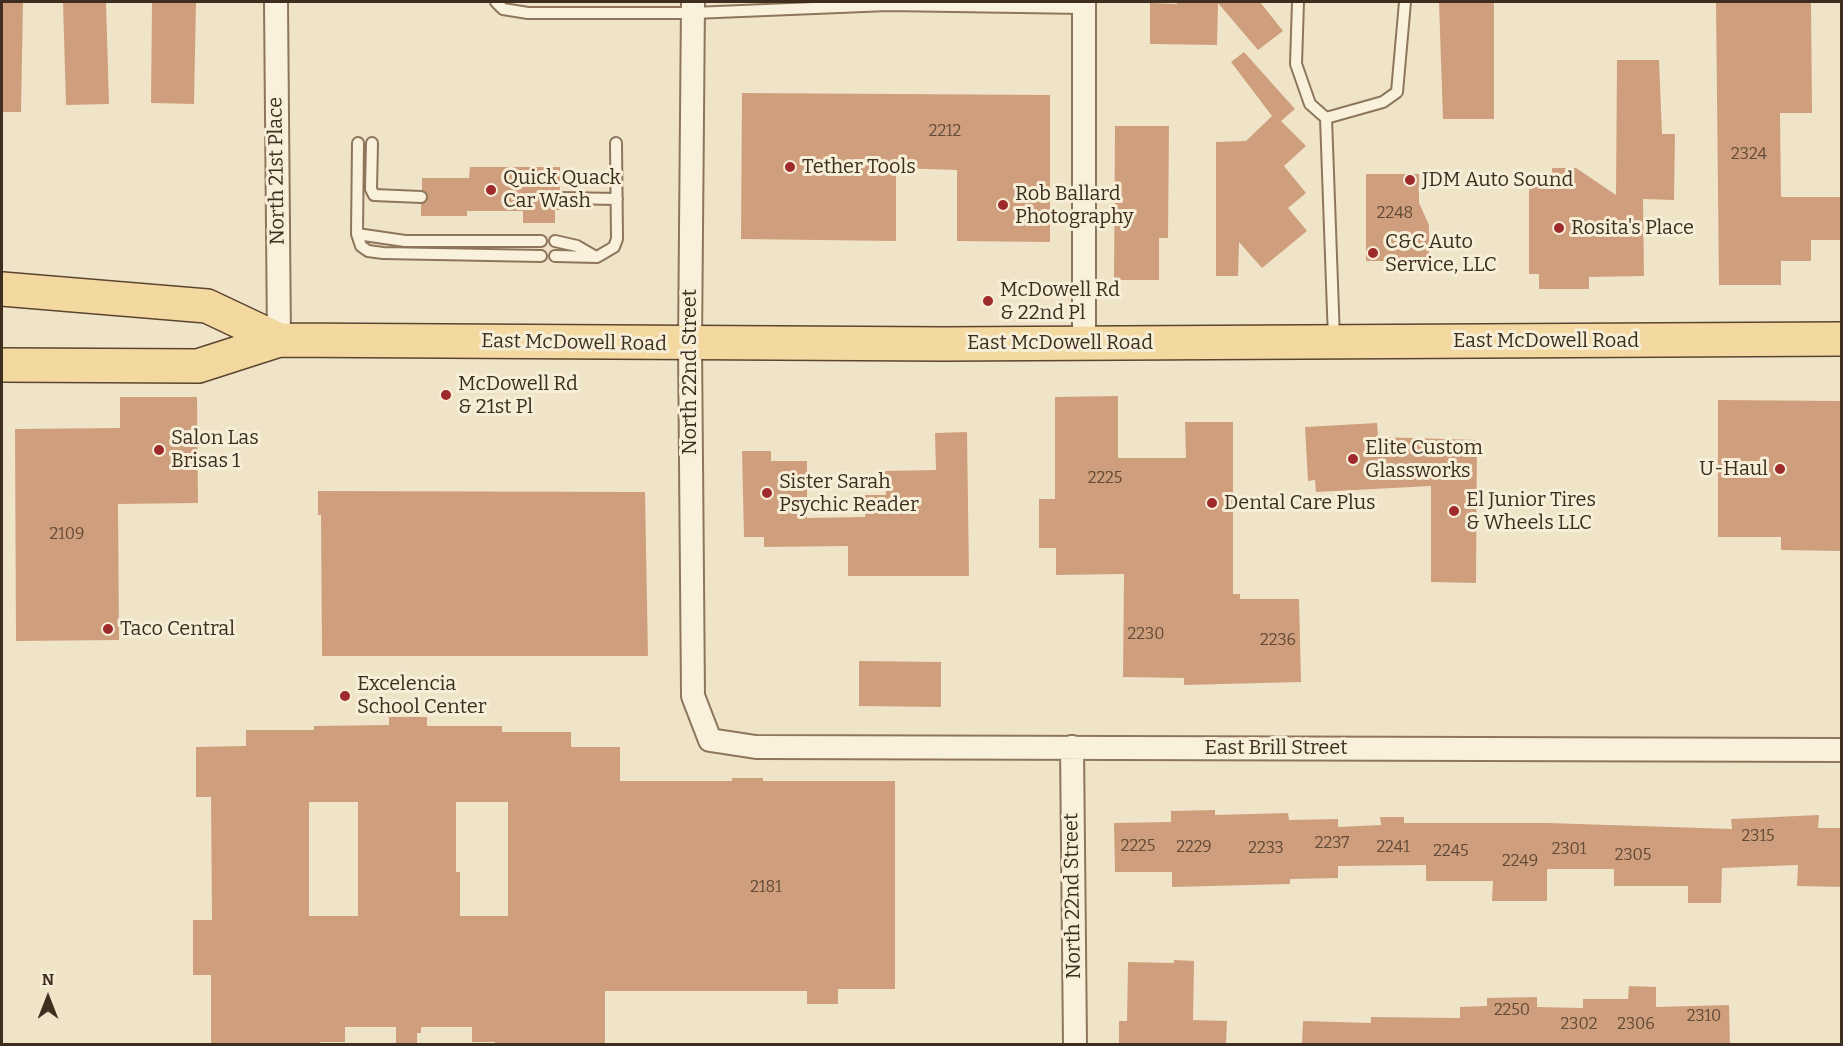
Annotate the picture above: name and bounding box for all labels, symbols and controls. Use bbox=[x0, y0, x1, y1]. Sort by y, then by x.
street label: North 21st Place bbox=[264, 97, 290, 245]
house number: 2212 bbox=[929, 122, 961, 142]
house number: 2324 bbox=[1731, 145, 1767, 165]
place label: Tether Tools bbox=[802, 155, 916, 179]
marker: Tether Tools bbox=[783, 160, 797, 174]
place label: Quick Quack Car Wash bbox=[503, 166, 621, 213]
place label: JDM Auto Sound bbox=[1422, 168, 1573, 192]
marker: JDM Auto Sound bbox=[1403, 173, 1417, 187]
place label: Rob Ballard Photography bbox=[1015, 182, 1133, 229]
marker: Quick Quack Car Wash bbox=[484, 183, 498, 197]
marker: Rob Ballard Photography bbox=[996, 198, 1010, 212]
house number: 2248 bbox=[1377, 204, 1413, 224]
place label: Rosita's Place bbox=[1571, 216, 1694, 240]
marker: Rosita's Place bbox=[1552, 221, 1566, 235]
place label: C&C Auto Service, LLC bbox=[1385, 230, 1497, 277]
marker: C&C Auto Service, LLC bbox=[1366, 246, 1380, 260]
place label: McDowell Rd & 22nd Pl bbox=[1000, 278, 1120, 325]
street label: North 22nd Street bbox=[678, 289, 702, 455]
marker: McDowell Rd & 22nd Pl bbox=[981, 294, 995, 308]
street label: East McDowell Road bbox=[481, 329, 667, 357]
street label: East McDowell Road bbox=[1453, 329, 1639, 353]
street label: East McDowell Road bbox=[967, 331, 1153, 355]
place label: McDowell Rd & 21st Pl bbox=[458, 372, 578, 419]
marker: McDowell Rd & 21st Pl bbox=[439, 388, 453, 402]
place label: Salon Las Brisas 1 bbox=[171, 426, 259, 473]
place label: Elite Custom Glassworks bbox=[1365, 436, 1483, 483]
marker: Salon Las Brisas 1 bbox=[152, 443, 166, 457]
marker: Elite Custom Glassworks bbox=[1346, 452, 1360, 466]
place label: U-Haul bbox=[1699, 457, 1768, 481]
marker: U-Haul bbox=[1773, 462, 1787, 476]
house number: 2225 bbox=[1088, 469, 1122, 489]
place label: Sister Sarah Psychic Reader bbox=[779, 470, 919, 517]
marker: Sister Sarah Psychic Reader bbox=[760, 486, 774, 500]
place label: El Junior Tires & Wheels LLC bbox=[1466, 488, 1596, 535]
place label: Dental Care Plus bbox=[1224, 491, 1376, 515]
marker: Dental Care Plus bbox=[1205, 496, 1219, 510]
marker: El Junior Tires & Wheels LLC bbox=[1447, 504, 1461, 518]
house number: 2109 bbox=[50, 525, 84, 545]
place label: Taco Central bbox=[120, 617, 235, 641]
marker: Taco Central bbox=[101, 622, 115, 636]
house number: 2230 bbox=[1128, 625, 1164, 645]
house number: 2236 bbox=[1260, 631, 1296, 651]
place label: Excelencia School Center bbox=[357, 672, 487, 719]
marker: Excelencia School Center bbox=[338, 689, 352, 703]
street label: East Brill Street bbox=[1205, 736, 1347, 760]
street label: North 22nd Street bbox=[1060, 813, 1086, 979]
house number: 2315 bbox=[1742, 827, 1774, 847]
house number: 2237 bbox=[1315, 834, 1349, 854]
house number: 2225 bbox=[1121, 837, 1155, 857]
house number: 2229 bbox=[1176, 838, 1212, 858]
house number: 2241 bbox=[1376, 838, 1410, 858]
house number: 2233 bbox=[1248, 839, 1284, 859]
house number: 2301 bbox=[1552, 840, 1586, 860]
house number: 2245 bbox=[1433, 842, 1469, 862]
house number: 2305 bbox=[1615, 846, 1651, 866]
house number: 2249 bbox=[1502, 852, 1538, 872]
house number: 2181 bbox=[750, 878, 782, 898]
north arrow bbox=[18, 968, 78, 1028]
text: N bbox=[42, 970, 54, 989]
house number: 2250 bbox=[1494, 1001, 1530, 1021]
house number: 2310 bbox=[1687, 1007, 1721, 1027]
house number: 2302 bbox=[1561, 1015, 1597, 1035]
house number: 2306 bbox=[1617, 1015, 1655, 1035]

